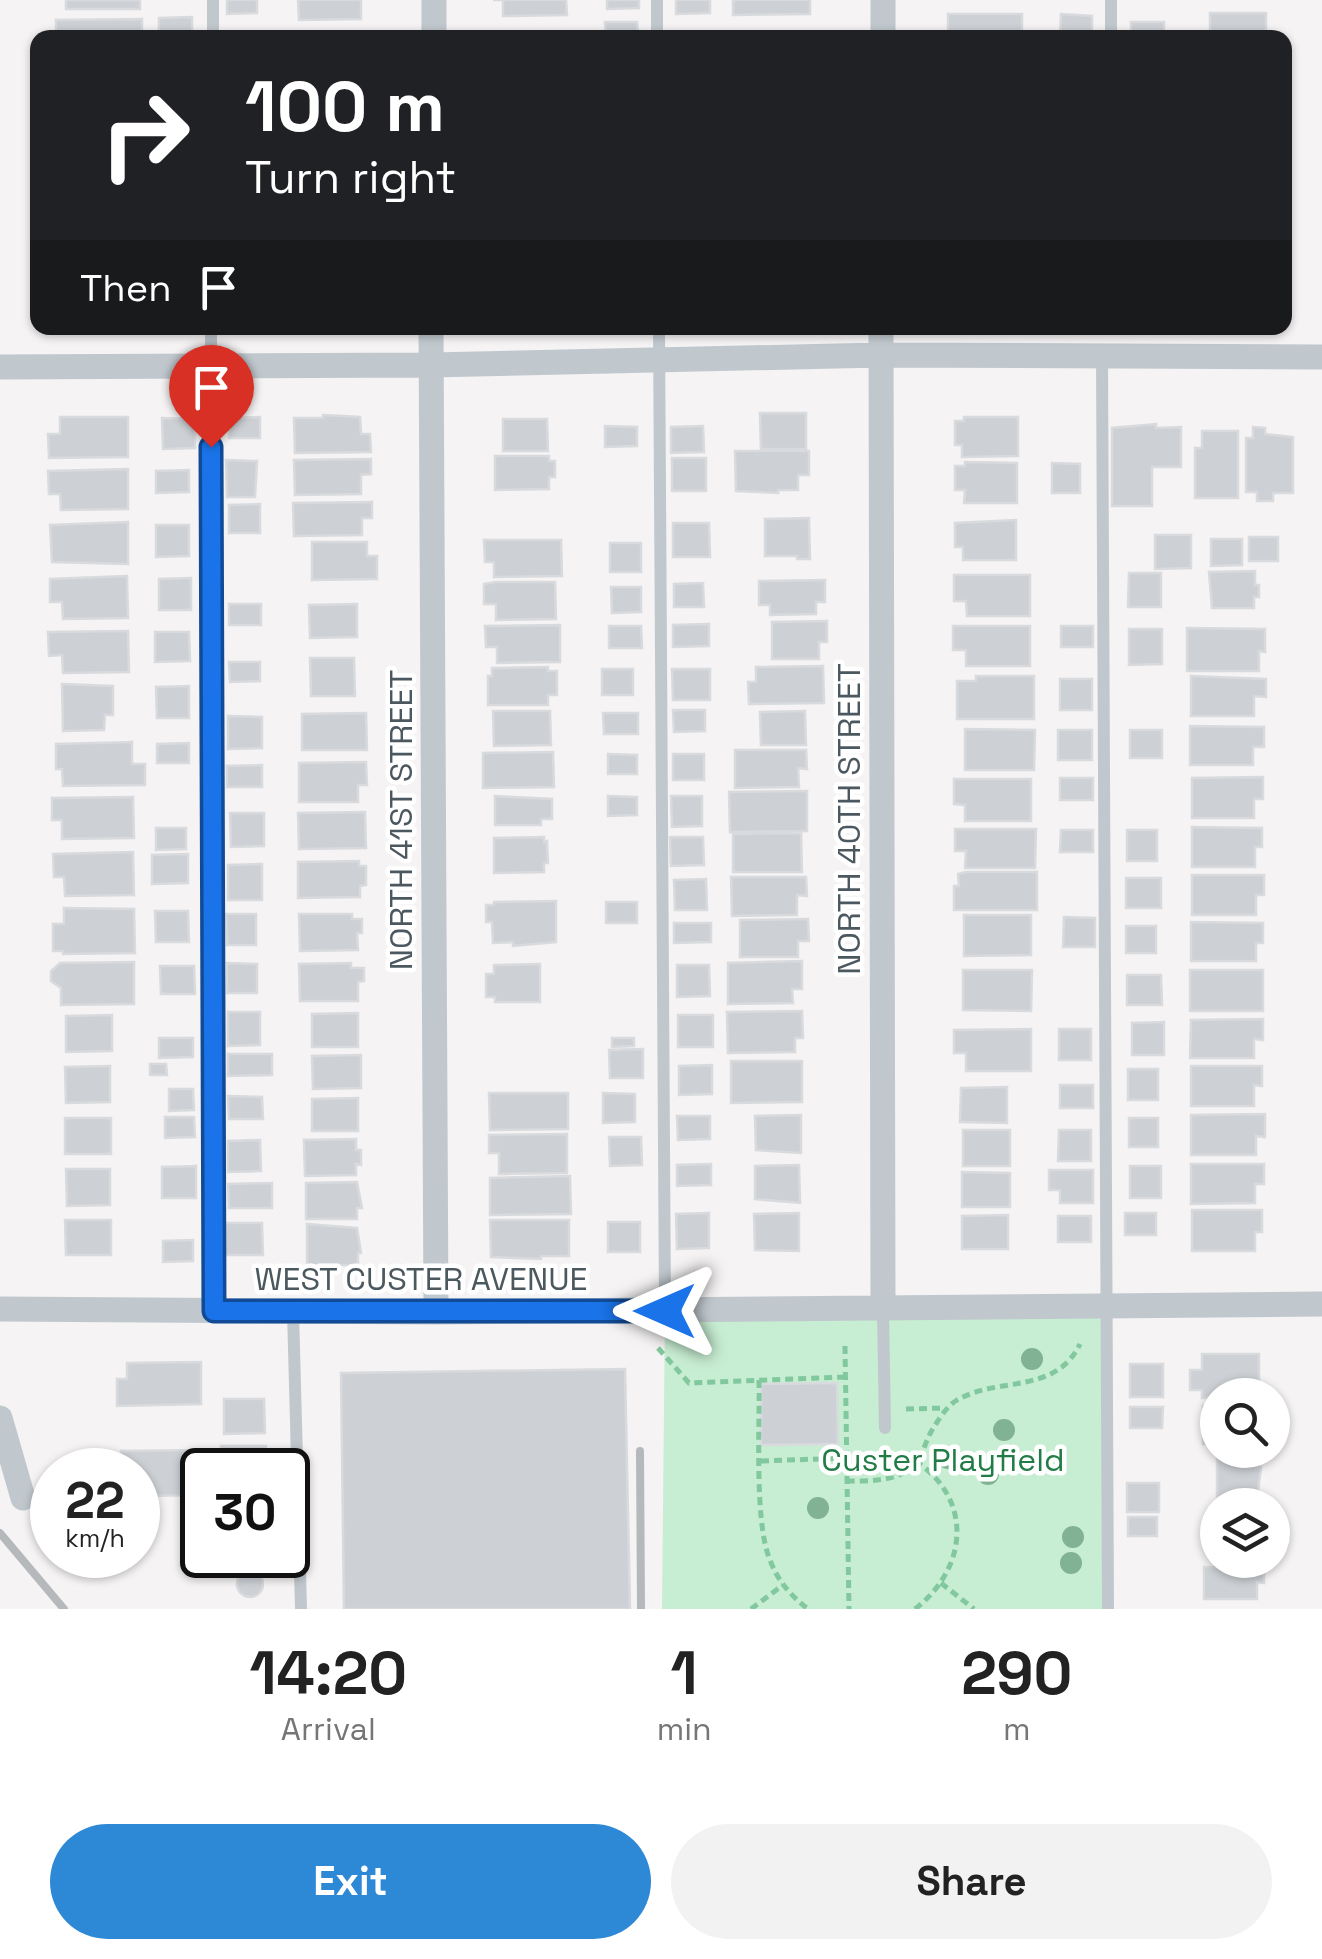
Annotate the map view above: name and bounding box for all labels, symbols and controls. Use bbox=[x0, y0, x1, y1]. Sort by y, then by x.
text: 100 m bbox=[245, 62, 445, 151]
icon: right bbox=[80, 70, 210, 200]
text: Turn right bbox=[245, 149, 456, 206]
icon: arrive bbox=[191, 260, 246, 315]
text: Then bbox=[80, 264, 171, 312]
pin bbox=[169, 345, 254, 448]
icon: arrive bbox=[184, 360, 239, 415]
street label: NORTH 40TH STREET bbox=[829, 663, 869, 975]
street label: NORTH 41ST STREET bbox=[381, 670, 421, 970]
street label: WEST CUSTER AVENUE bbox=[254, 1259, 588, 1299]
position arrow bbox=[613, 1259, 717, 1363]
map controls bbox=[1200, 1378, 1290, 1578]
button: search bbox=[1200, 1378, 1290, 1468]
park label: Custer Playfield bbox=[821, 1440, 1065, 1480]
speed limit sign: 30 bbox=[180, 1448, 310, 1578]
text: 22 bbox=[65, 1469, 125, 1533]
button: layers bbox=[1200, 1488, 1290, 1578]
text: km/h bbox=[65, 1522, 125, 1554]
text: 14:20 bbox=[249, 1635, 407, 1712]
text: 1 bbox=[671, 1635, 698, 1712]
text: 290 bbox=[961, 1635, 1073, 1712]
text: Arrival bbox=[281, 1709, 376, 1749]
text: min bbox=[657, 1709, 712, 1749]
text: m bbox=[1003, 1709, 1031, 1749]
button: Exit bbox=[50, 1824, 651, 1939]
button: Share bbox=[671, 1824, 1272, 1939]

